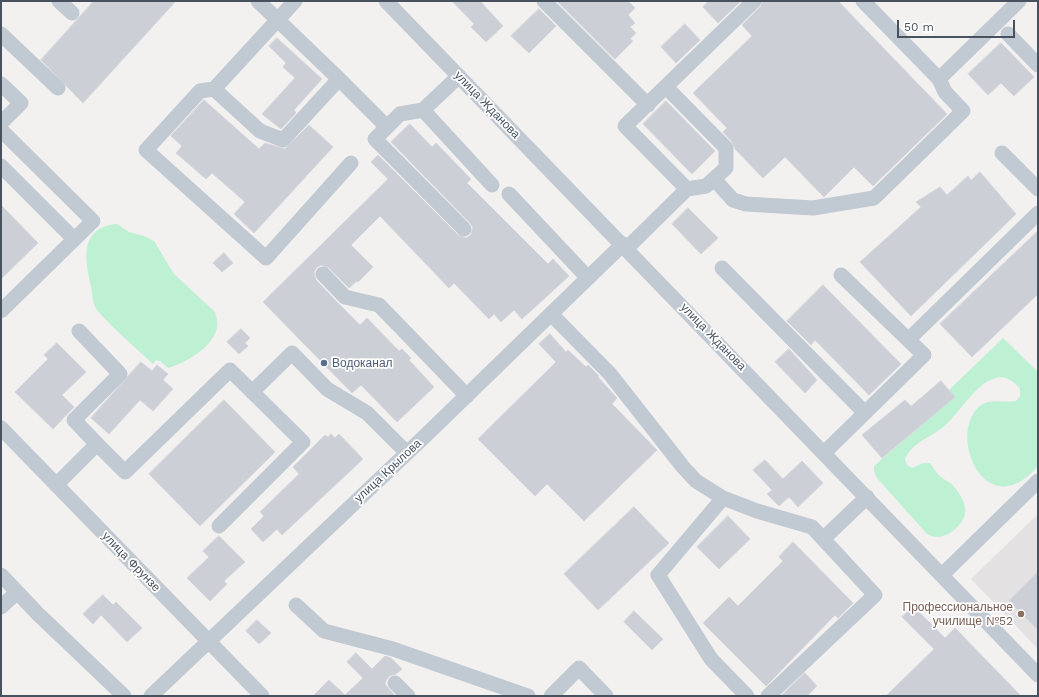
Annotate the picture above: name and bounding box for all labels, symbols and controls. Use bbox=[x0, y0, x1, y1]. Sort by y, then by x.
scale bar bbox=[899, 12, 1017, 38]
text: 50 m bbox=[904, 20, 934, 34]
street label: улица Жданова bbox=[451, 68, 523, 142]
street label: улица Жданова bbox=[677, 300, 749, 374]
place label: Водоканал bbox=[332, 356, 393, 370]
marker: Водоканал bbox=[319, 358, 329, 368]
street label: улица Крылова bbox=[352, 436, 424, 506]
street label: улица Фрунзе bbox=[99, 529, 163, 595]
place label: Профессиональное училище №52 bbox=[903, 600, 1013, 628]
marker: Профессиональное училище №52 bbox=[1016, 609, 1026, 619]

